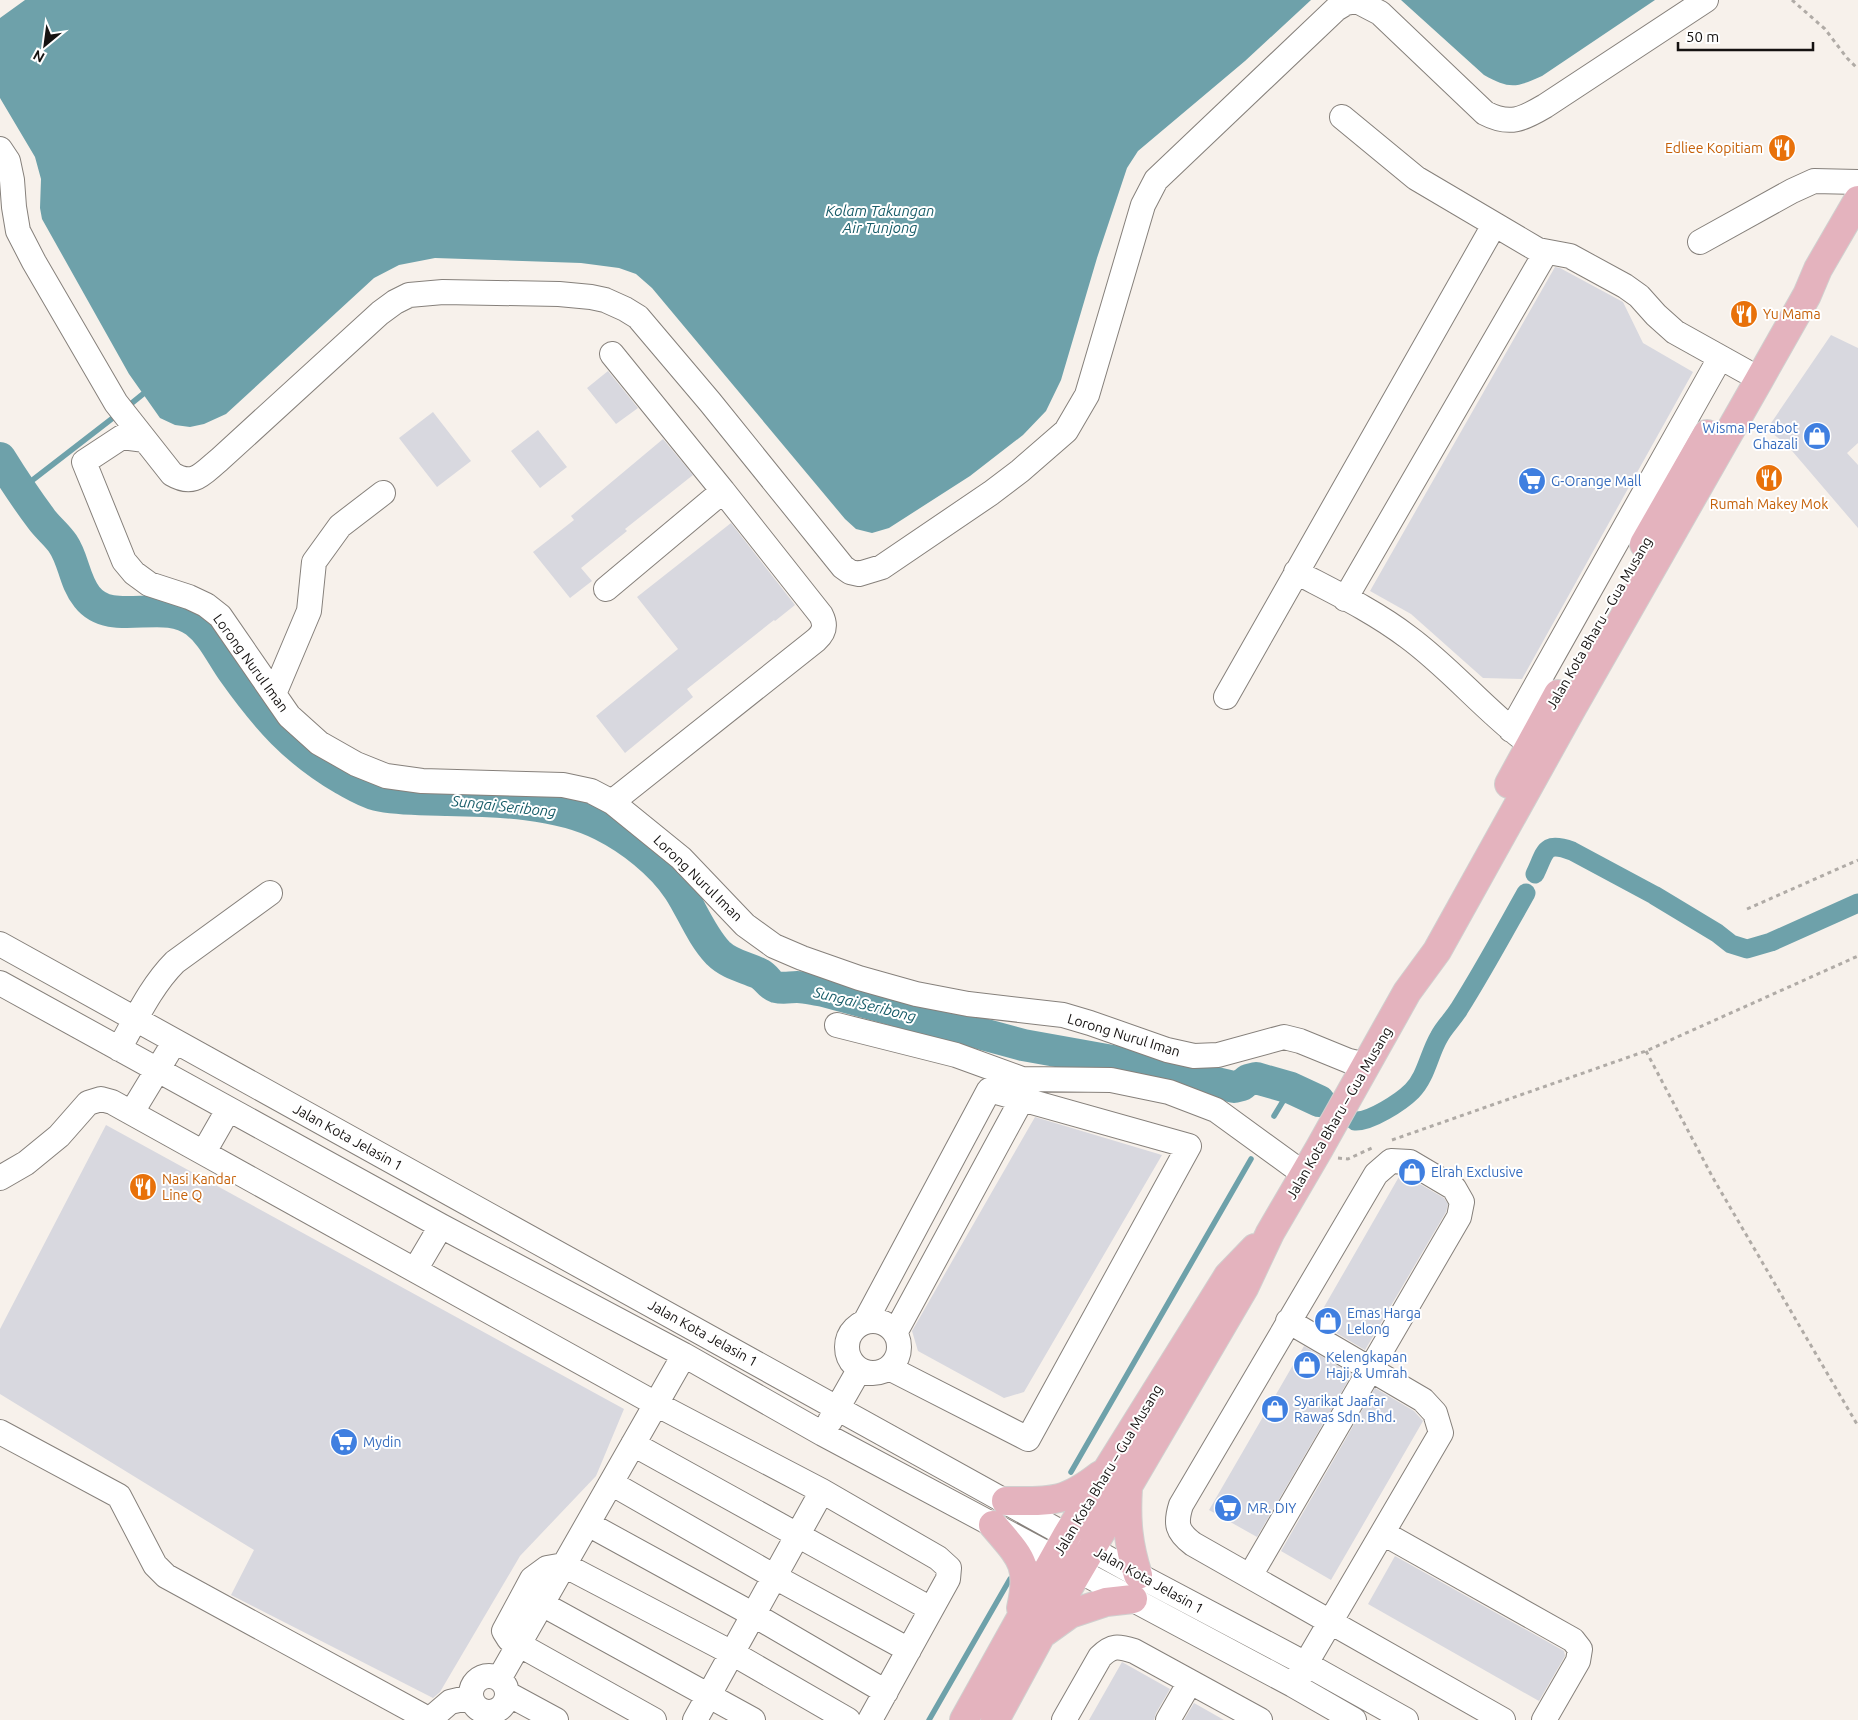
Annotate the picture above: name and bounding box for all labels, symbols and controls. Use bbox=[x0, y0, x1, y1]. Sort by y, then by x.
north arrow bbox=[20, 20, 70, 70]
scale bar bbox=[1678, 20, 1813, 52]
text: 50 m bbox=[1686, 28, 1719, 45]
text: N bbox=[30, 47, 47, 66]
restaurant icon: Edliee Kopitiam bbox=[1767, 133, 1797, 163]
place label: Edliee Kopitiam bbox=[1665, 140, 1763, 156]
water label: Kolam Takungan Air Tunjong bbox=[826, 202, 934, 236]
restaurant icon: Yu Mama bbox=[1729, 299, 1759, 329]
place label: Yu Mama bbox=[1763, 306, 1821, 322]
place label: Wisma Perabot Ghazali bbox=[1703, 420, 1798, 452]
shop icon: Wisma Perabot Ghazali bbox=[1802, 421, 1832, 451]
restaurant icon: Rumah Makey Mok bbox=[1754, 463, 1784, 493]
supermarket icon: G-Orange Mall bbox=[1517, 466, 1547, 496]
place label: G-Orange Mall bbox=[1551, 473, 1642, 489]
place label: Rumah Makey Mok bbox=[1710, 496, 1828, 512]
street label: Jalan Kota Bharu – Gua Musang bbox=[1543, 534, 1655, 712]
street label: Lorong Nurul Iman bbox=[210, 611, 292, 715]
water label: Sungai Seribong bbox=[450, 792, 557, 820]
street label: Lorong Nurul Iman bbox=[650, 832, 746, 924]
water label: Sungai Seribong bbox=[811, 983, 918, 1025]
street label: Lorong Nurul Iman bbox=[1066, 1010, 1182, 1060]
street label: Jalan Kota Bharu – Gua Musang bbox=[1283, 1024, 1395, 1202]
street label: Jalan Kota Jelasin 1 bbox=[290, 1100, 406, 1174]
shop icon: Elrah Exclusive bbox=[1397, 1157, 1427, 1187]
place label: Elrah Exclusive bbox=[1431, 1164, 1523, 1180]
place label: Nasi Kandar Line Q bbox=[162, 1171, 237, 1203]
restaurant icon: Nasi Kandar Line Q bbox=[128, 1172, 158, 1202]
street label: Jalan Kota Jelasin 1 bbox=[645, 1296, 761, 1370]
place label: Emas Harga Lelong bbox=[1347, 1305, 1421, 1337]
shop icon: Emas Harga Lelong bbox=[1313, 1306, 1343, 1336]
place label: Kelengkapan Haji & Umrah bbox=[1326, 1349, 1407, 1381]
shop icon: Kelengkapan Haji & Umrah bbox=[1292, 1350, 1322, 1380]
street label: Jalan Kota Bharu – Gua Musang bbox=[1051, 1382, 1165, 1558]
place label: Syarikat Jaafar Rawas Sdn. Bhd. bbox=[1294, 1393, 1396, 1425]
shop icon: Syarikat Jaafar Rawas Sdn. Bhd. bbox=[1260, 1394, 1290, 1424]
supermarket icon: Mydin bbox=[329, 1427, 359, 1457]
place label: Mydin bbox=[363, 1434, 401, 1450]
supermarket icon: MR. DIY bbox=[1213, 1493, 1243, 1523]
place label: MR. DIY bbox=[1247, 1500, 1296, 1516]
street label: Jalan Kota Jelasin 1 bbox=[1091, 1543, 1207, 1617]

